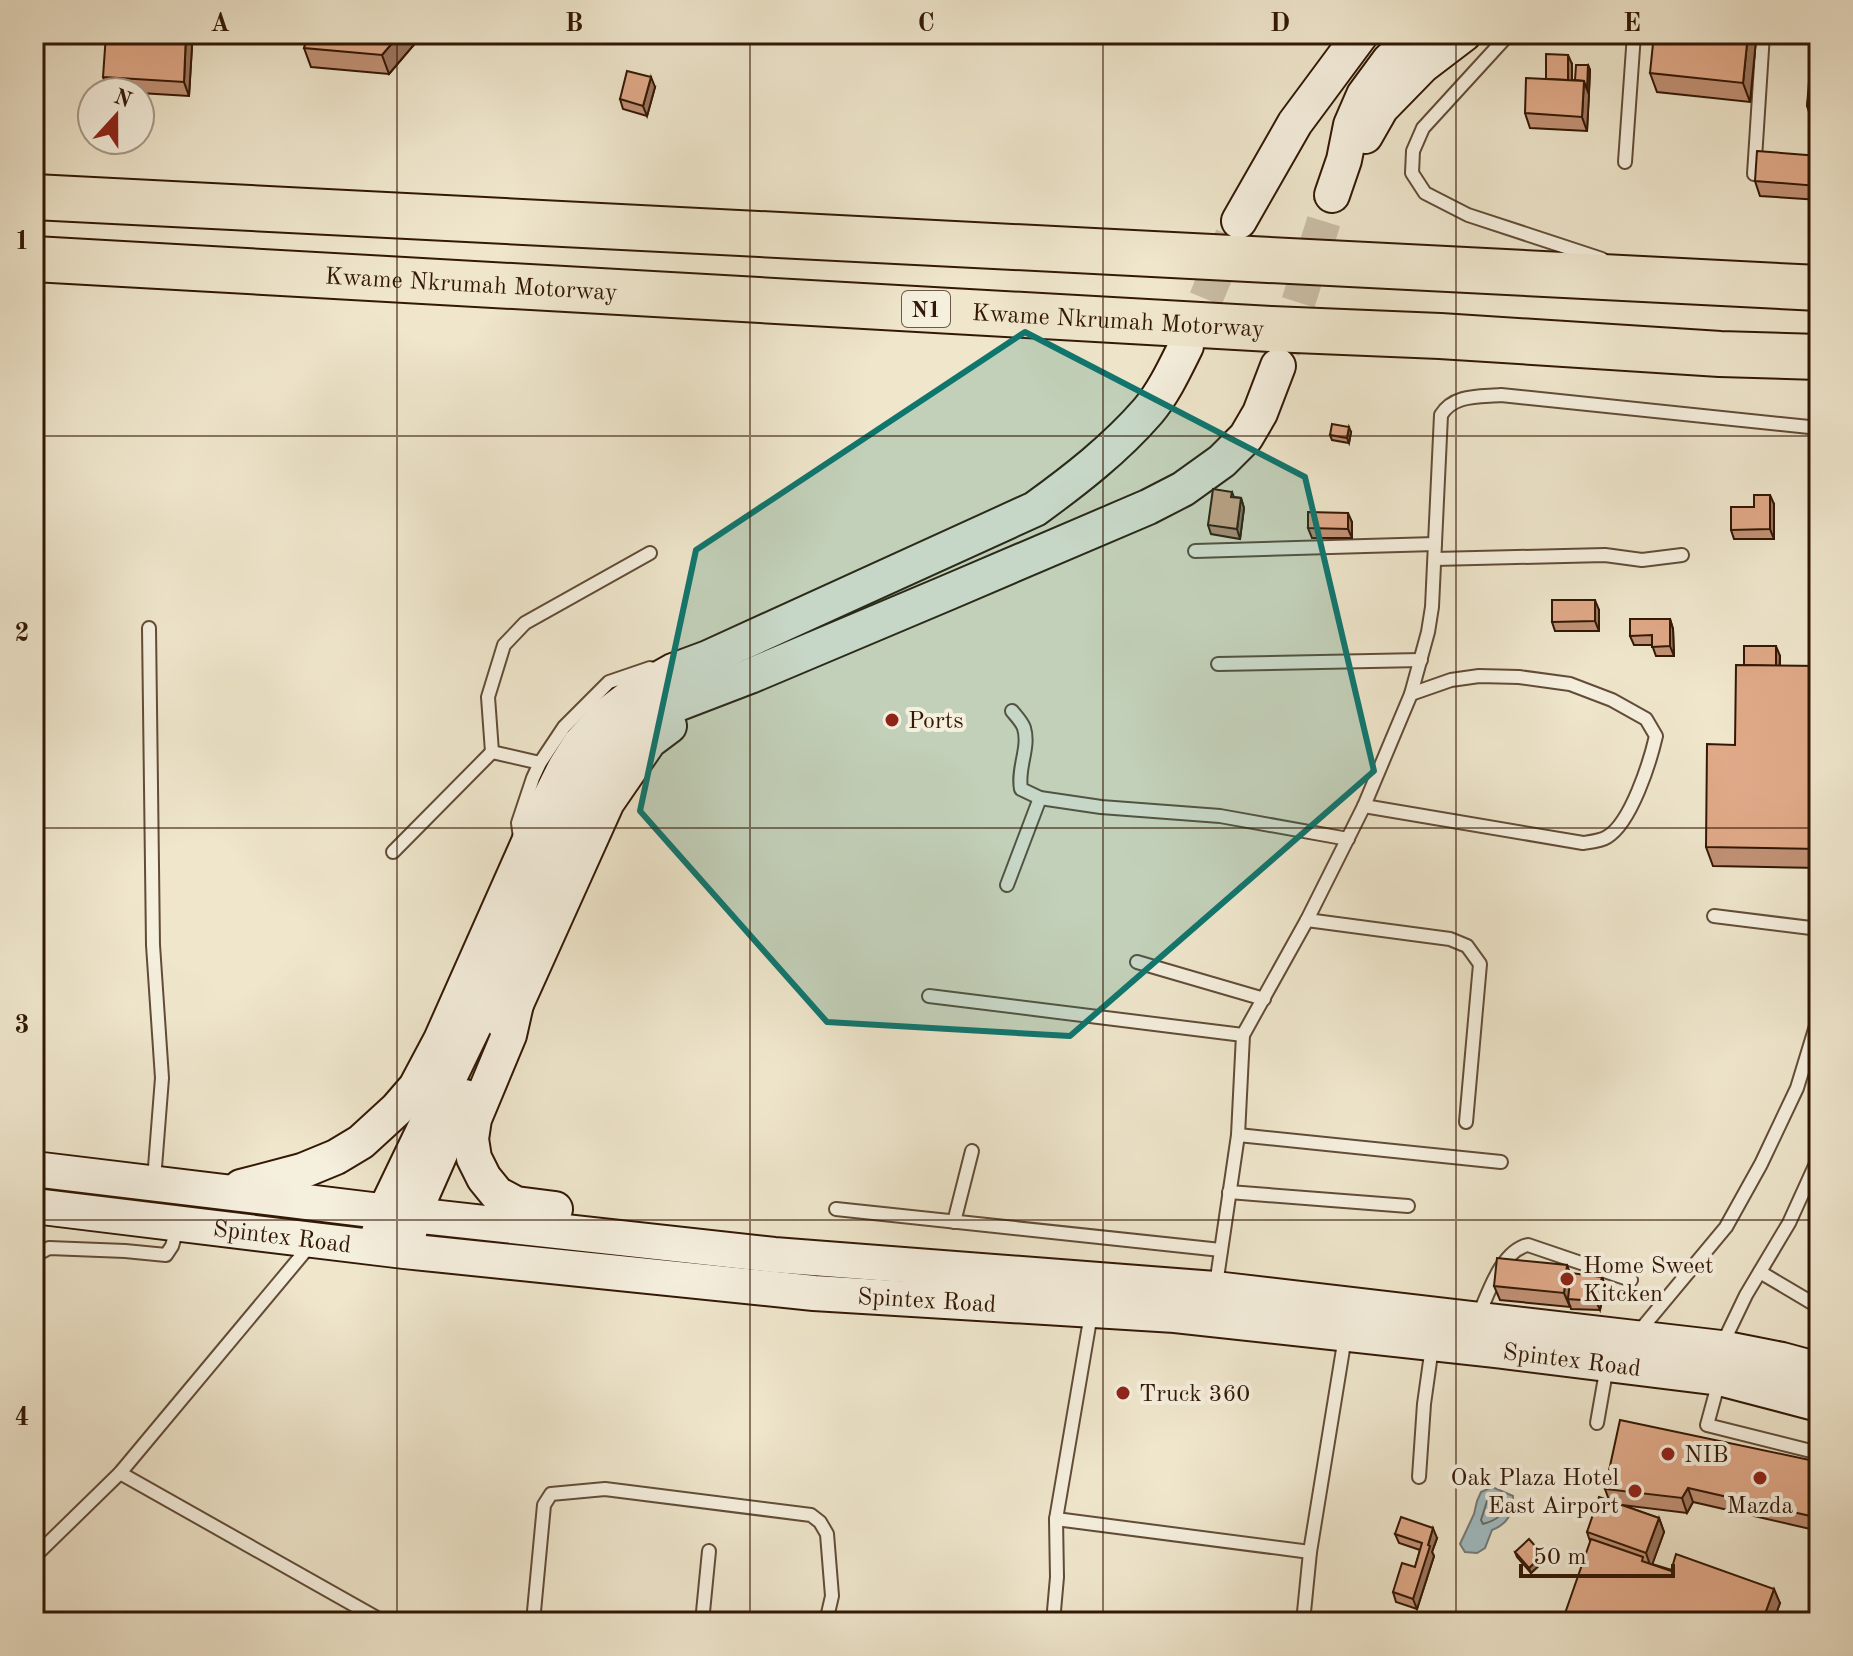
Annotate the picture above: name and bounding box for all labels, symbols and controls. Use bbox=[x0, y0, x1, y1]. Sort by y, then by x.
text: A bbox=[210, 11, 230, 37]
text: B bbox=[565, 11, 583, 37]
text: C bbox=[917, 11, 935, 37]
text: D bbox=[1270, 11, 1290, 37]
text: E bbox=[1623, 11, 1641, 37]
north arrow bbox=[76, 76, 156, 156]
text: N bbox=[111, 86, 134, 113]
text: 1 bbox=[14, 229, 30, 255]
street label: Kwame Nkrumah Motorway bbox=[324, 265, 619, 306]
road number: N1 bbox=[902, 291, 950, 327]
street label: Kwame Nkrumah Motorway bbox=[971, 302, 1266, 343]
text: 2 bbox=[14, 621, 30, 647]
place label: Ports bbox=[908, 710, 964, 734]
marker: Ports bbox=[883, 711, 901, 729]
text: 3 bbox=[14, 1013, 30, 1039]
street label: Spintex Road bbox=[212, 1218, 352, 1258]
place label: Home Sweet Kitcken bbox=[1583, 1255, 1713, 1307]
marker: Home Sweet Kitcken bbox=[1558, 1270, 1576, 1288]
street label: Spintex Road bbox=[857, 1286, 997, 1318]
street label: Spintex Road bbox=[1501, 1341, 1642, 1382]
place label: Truck 360 bbox=[1139, 1383, 1250, 1407]
marker: Truck 360 bbox=[1114, 1384, 1132, 1402]
text: 4 bbox=[14, 1405, 30, 1431]
place label: NIB bbox=[1684, 1444, 1729, 1468]
marker: NIB bbox=[1659, 1445, 1677, 1463]
place label: Oak Plaza Hotel East Airport bbox=[1451, 1467, 1619, 1519]
marker: Mazda bbox=[1751, 1469, 1769, 1487]
marker: Oak Plaza Hotel East Airport bbox=[1626, 1482, 1644, 1500]
place label: Mazda bbox=[1727, 1495, 1794, 1519]
scale bar bbox=[1521, 1528, 1673, 1578]
text: 50 m bbox=[1533, 1546, 1587, 1570]

